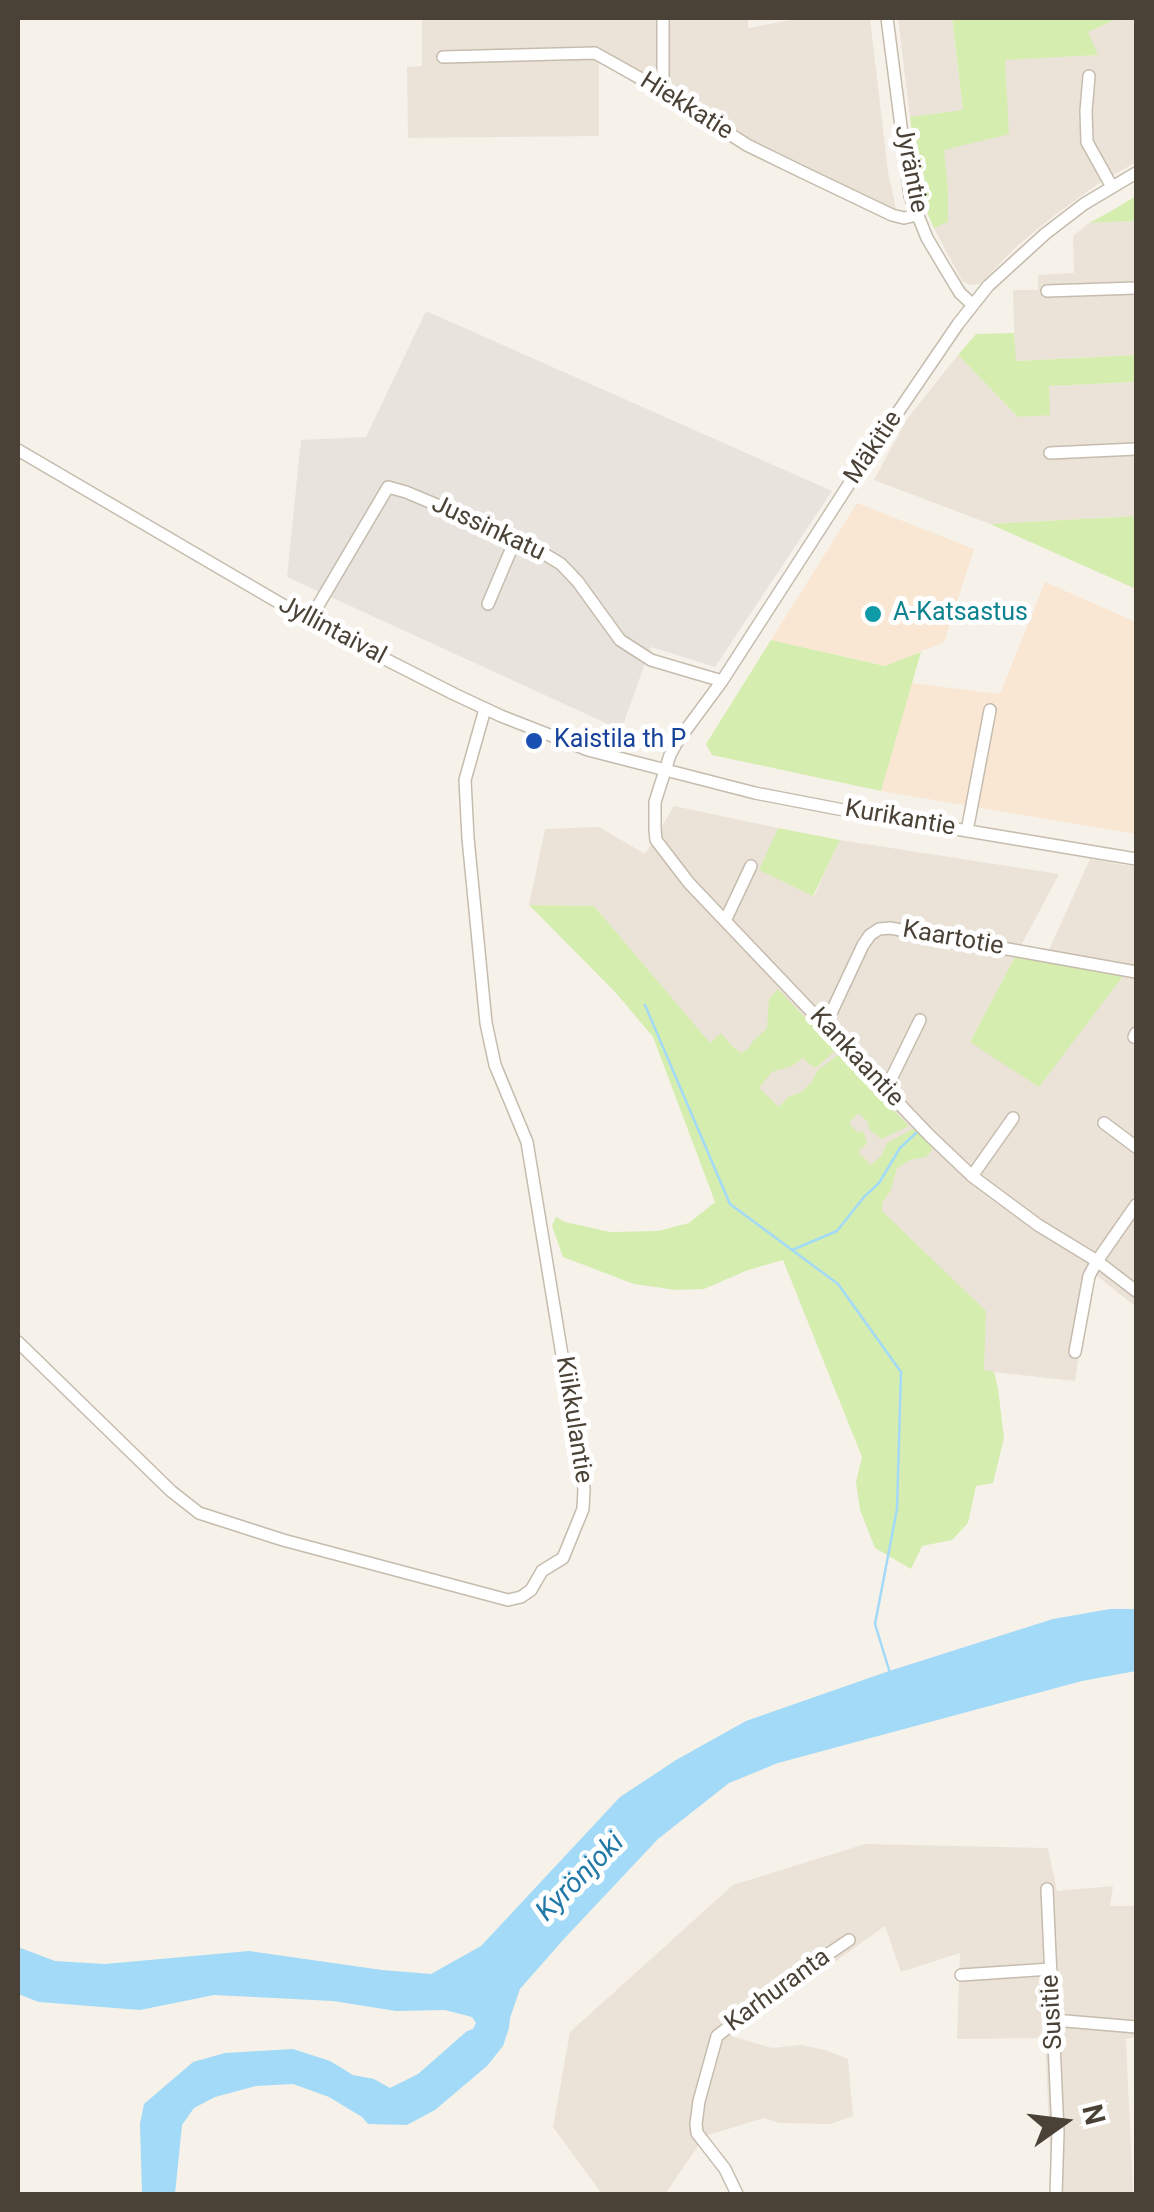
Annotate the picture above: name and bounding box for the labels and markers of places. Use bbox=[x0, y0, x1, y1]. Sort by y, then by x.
place label: A-Katsastus bbox=[893, 599, 1028, 629]
marker: A-Katsastus bbox=[862, 603, 884, 625]
place label: Kaistila th P bbox=[554, 726, 686, 756]
marker: Kaistila th P bbox=[523, 730, 545, 752]

